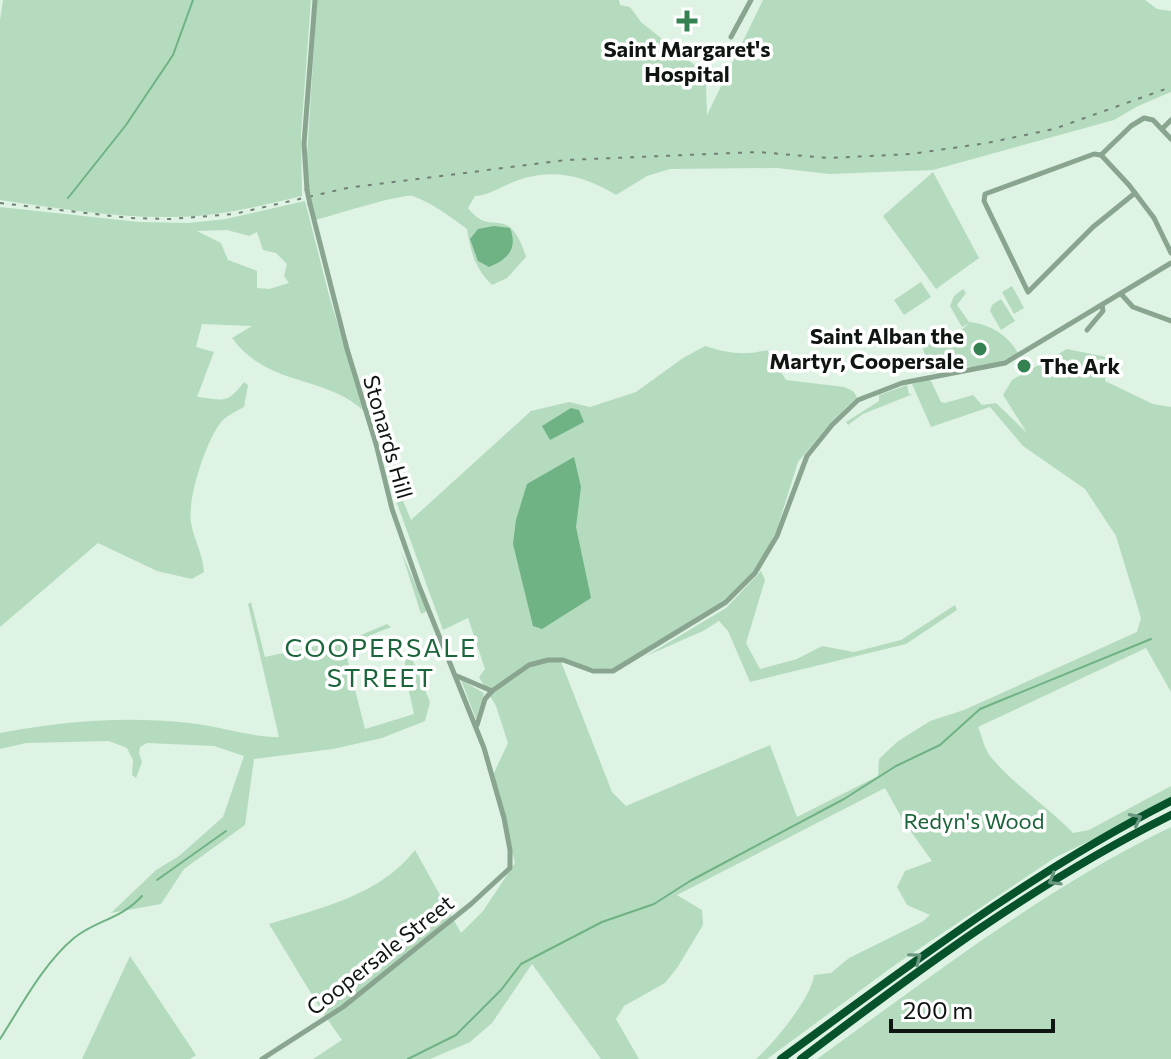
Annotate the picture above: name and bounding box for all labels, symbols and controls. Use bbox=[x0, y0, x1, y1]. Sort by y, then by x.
marker: Saint Margaret's Hospital bbox=[676, 10, 698, 32]
place label: Saint Margaret's Hospital bbox=[603, 35, 771, 87]
place label: Saint Alban the Martyr, Coopersale bbox=[769, 322, 964, 374]
marker: Saint Alban the Martyr, Coopersale bbox=[971, 340, 989, 358]
place label: The Ark bbox=[1040, 352, 1121, 379]
marker: The Ark bbox=[1015, 357, 1033, 375]
street label: Stonards Hill bbox=[358, 372, 419, 502]
district label: COOPERSALE STREET bbox=[285, 631, 477, 692]
park label: Redyn's Wood bbox=[904, 807, 1044, 834]
one-way arrow bbox=[1127, 813, 1142, 829]
one-way arrow bbox=[1048, 870, 1063, 886]
street label: Coopersale Street bbox=[301, 889, 459, 1020]
one-way arrow bbox=[908, 954, 922, 968]
scale bar bbox=[891, 983, 1053, 1033]
text: 200 m bbox=[903, 995, 973, 1024]

